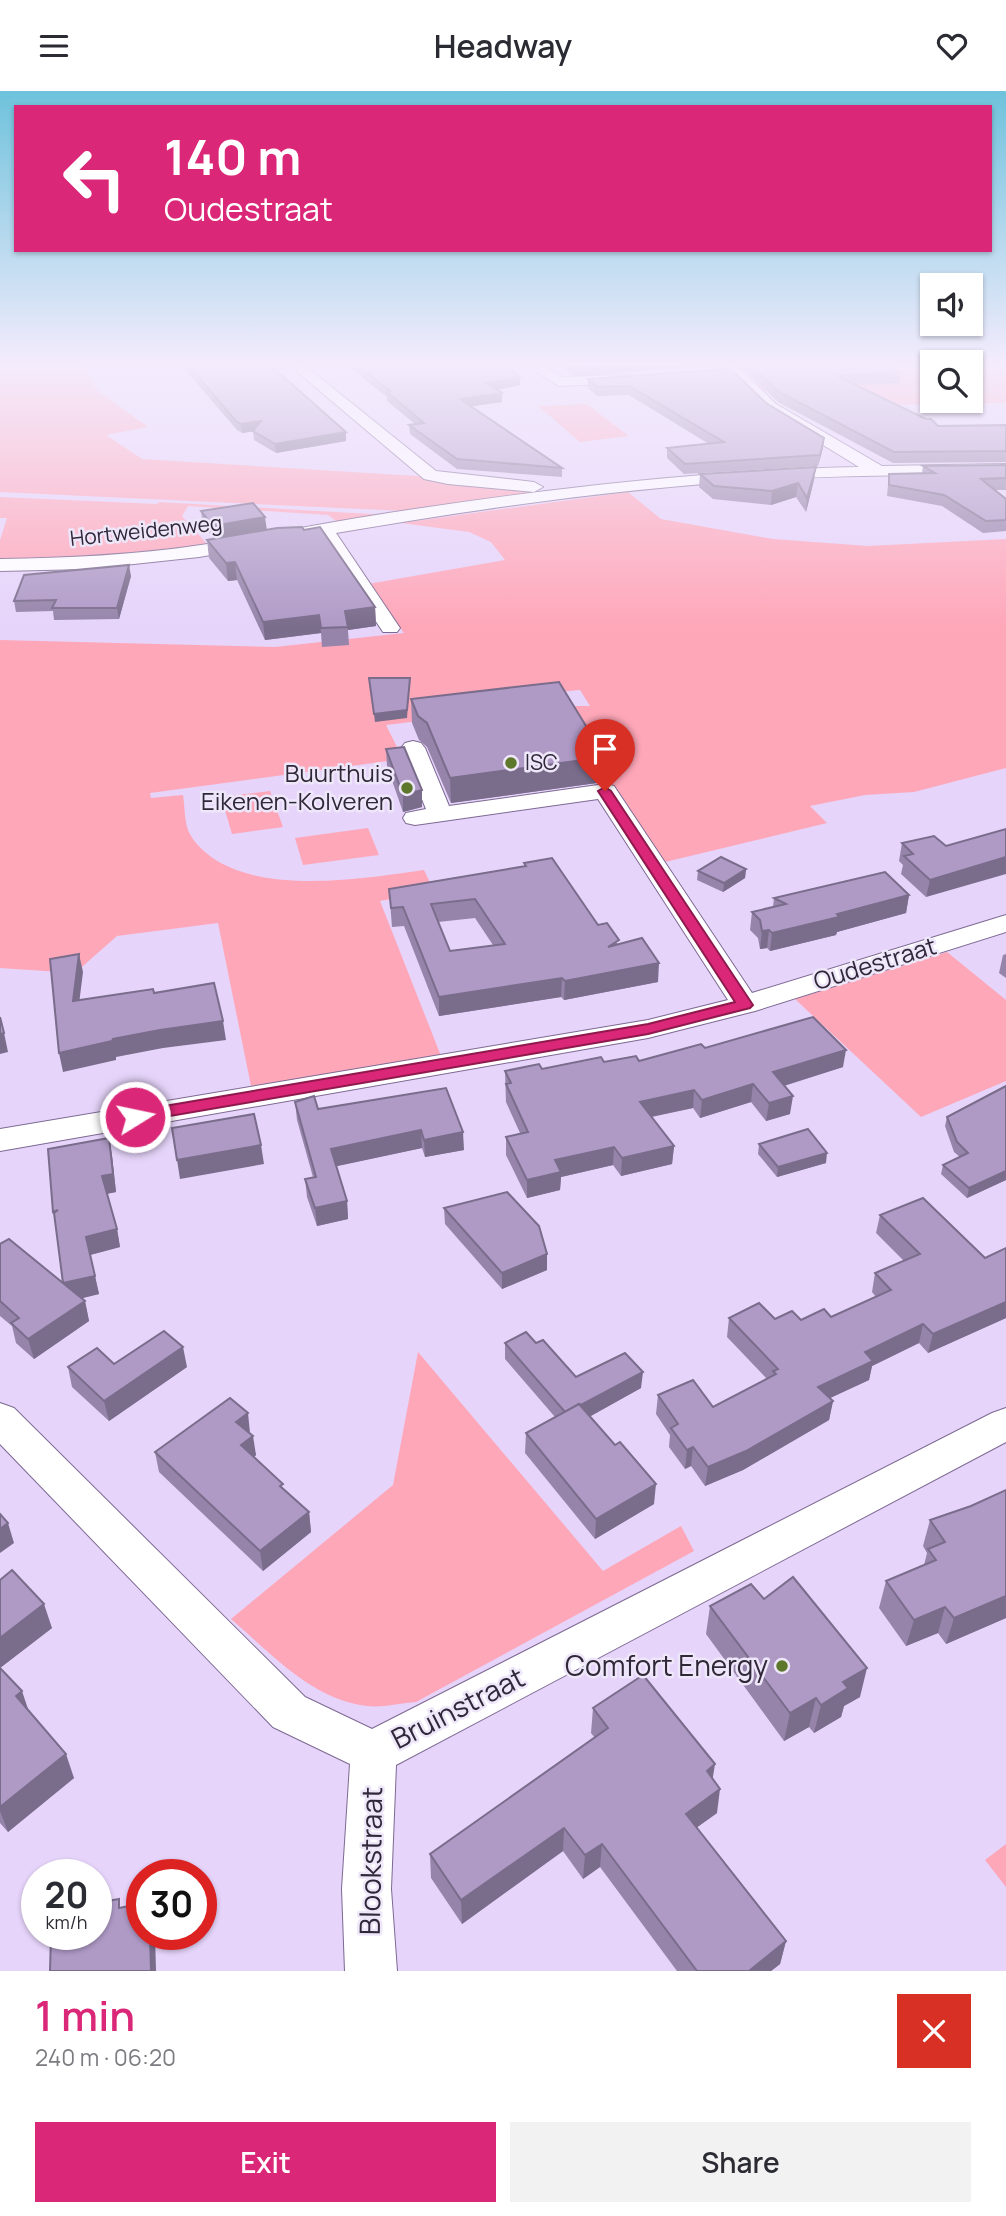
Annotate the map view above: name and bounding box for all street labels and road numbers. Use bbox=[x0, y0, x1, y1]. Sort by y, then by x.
street label: Hortweidenweg bbox=[68, 508, 223, 552]
street label: Oudestraat bbox=[809, 928, 940, 997]
street label: Bruinstraat bbox=[384, 1657, 531, 1757]
street label: Blookstraat bbox=[350, 1787, 390, 1935]

